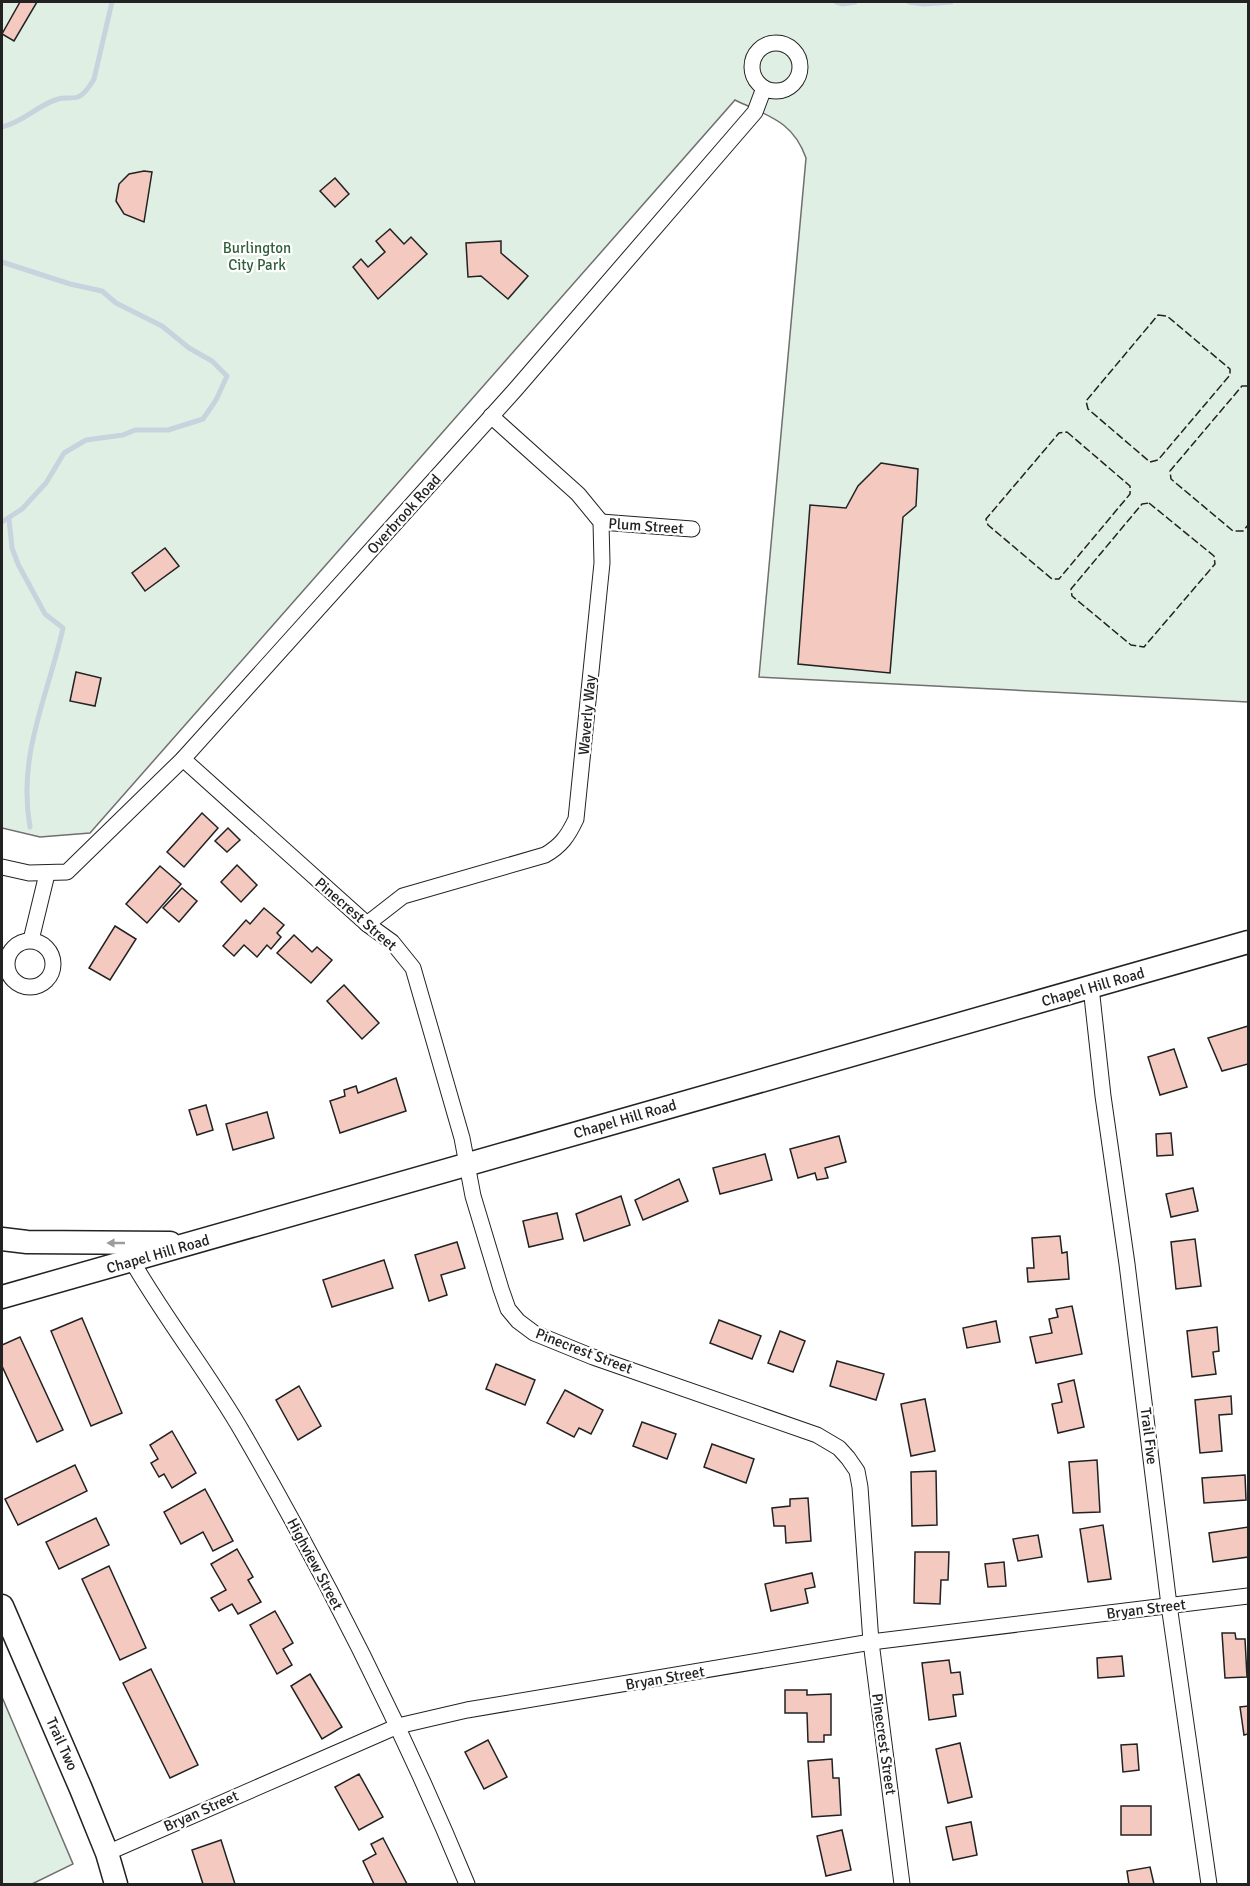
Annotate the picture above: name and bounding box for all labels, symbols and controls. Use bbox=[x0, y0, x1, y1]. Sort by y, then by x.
park label: Burlington City Park bbox=[223, 239, 291, 274]
street label: Overbrook Road bbox=[363, 470, 445, 558]
street label: Plum Street bbox=[608, 514, 684, 538]
street label: Waverly Way bbox=[575, 674, 599, 756]
street label: Pinecrest Street bbox=[311, 874, 401, 954]
street label: Chapel Hill Road bbox=[1039, 964, 1147, 1010]
street label: Chapel Hill Road bbox=[571, 1096, 679, 1142]
street label: Chapel Hill Road bbox=[104, 1231, 212, 1277]
one-way arrow bbox=[106, 1238, 125, 1248]
street label: Pinecrest Street bbox=[533, 1324, 635, 1378]
street label: Trail Five bbox=[1137, 1406, 1161, 1466]
street label: Highview Street bbox=[283, 1515, 347, 1613]
street label: Bryan Street bbox=[1105, 1595, 1187, 1623]
street label: Bryan Street bbox=[624, 1662, 706, 1694]
street label: Pinecrest Street bbox=[868, 1692, 900, 1796]
street label: Trail Two bbox=[42, 1715, 82, 1774]
street label: Bryan Street bbox=[161, 1787, 241, 1835]

